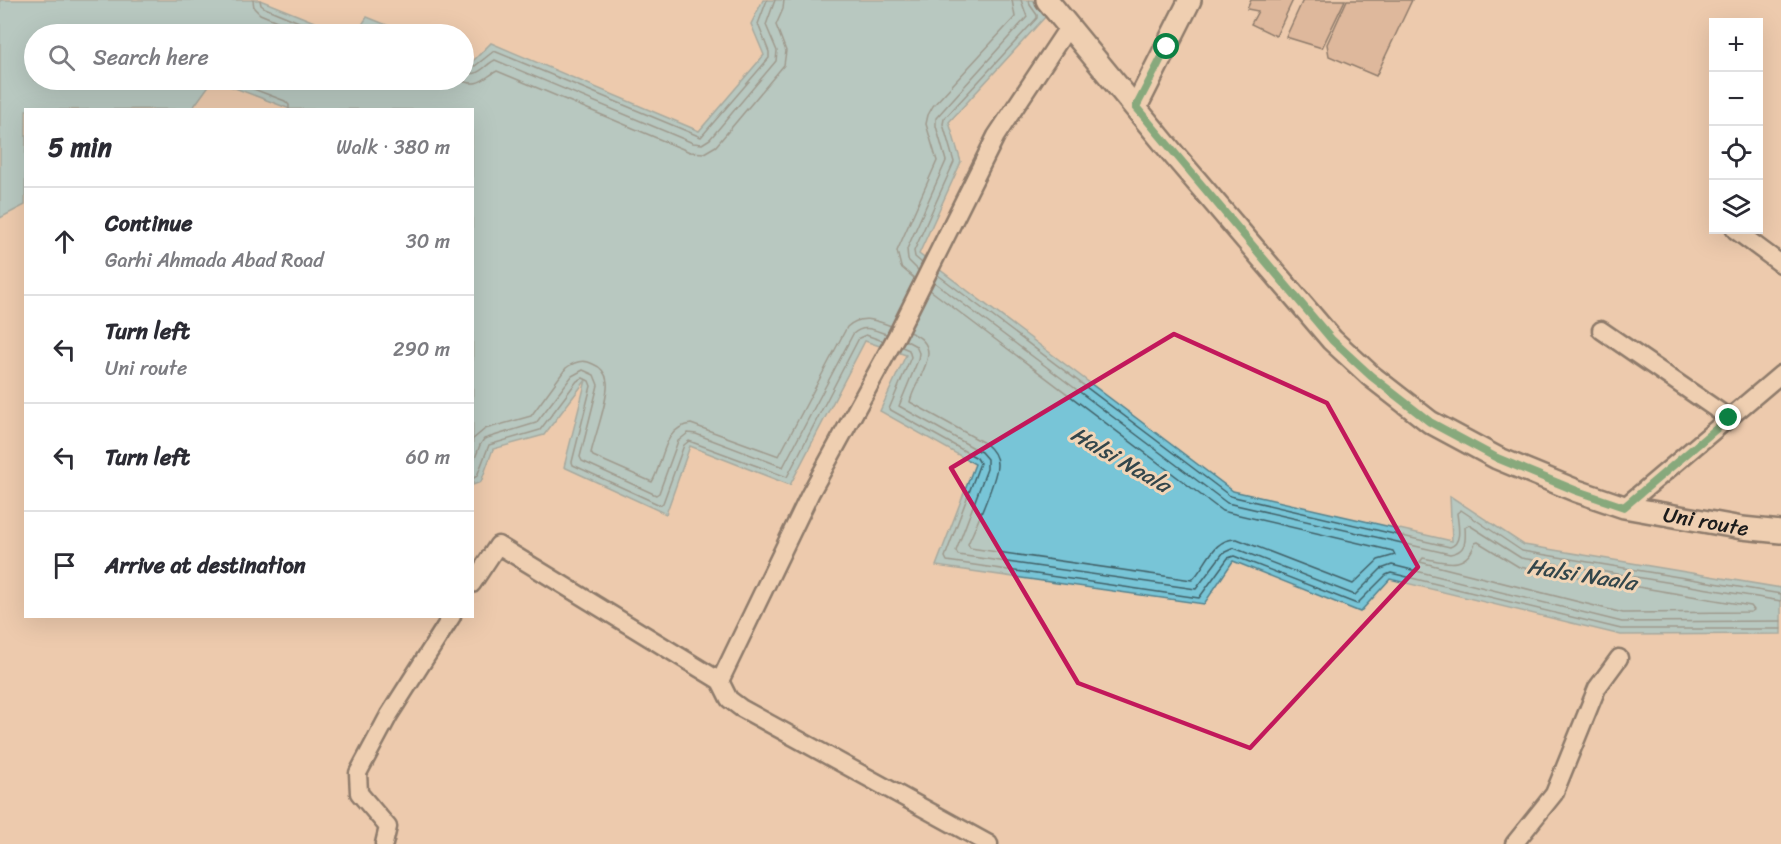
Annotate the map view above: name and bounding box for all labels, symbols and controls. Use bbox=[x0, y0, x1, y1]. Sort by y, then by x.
map controls bbox=[1709, 18, 1763, 234]
button: + bbox=[1709, 18, 1763, 72]
search box bbox=[24, 24, 474, 90]
route start bbox=[1153, 33, 1179, 59]
text: Search here bbox=[93, 38, 209, 77]
icon: search bbox=[45, 41, 78, 74]
button: − bbox=[1709, 72, 1763, 126]
text: 5 min bbox=[48, 124, 112, 170]
button: locate bbox=[1709, 126, 1763, 180]
text: Walk · 380 m bbox=[336, 130, 450, 165]
button: layers bbox=[1709, 180, 1763, 234]
text: Continue bbox=[105, 204, 193, 243]
text: 30 m bbox=[406, 224, 450, 259]
icon: ahead bbox=[48, 225, 81, 258]
text: Garhi Ahmada Abad Road bbox=[105, 243, 324, 278]
text: Turn left bbox=[105, 312, 190, 351]
text: 290 m bbox=[393, 332, 450, 367]
icon: left bbox=[48, 333, 81, 366]
text: Uni route bbox=[105, 351, 187, 386]
route end bbox=[1715, 404, 1741, 430]
water label: Halsi Naala bbox=[1064, 415, 1181, 505]
text: Turn left bbox=[105, 438, 190, 477]
text: 60 m bbox=[405, 440, 450, 475]
icon: left bbox=[48, 441, 81, 474]
street label: Uni route bbox=[1660, 495, 1751, 548]
text: Arrive at destination bbox=[105, 546, 306, 585]
water label: Halsi Naala bbox=[1525, 547, 1642, 603]
icon: arrive bbox=[48, 549, 81, 582]

